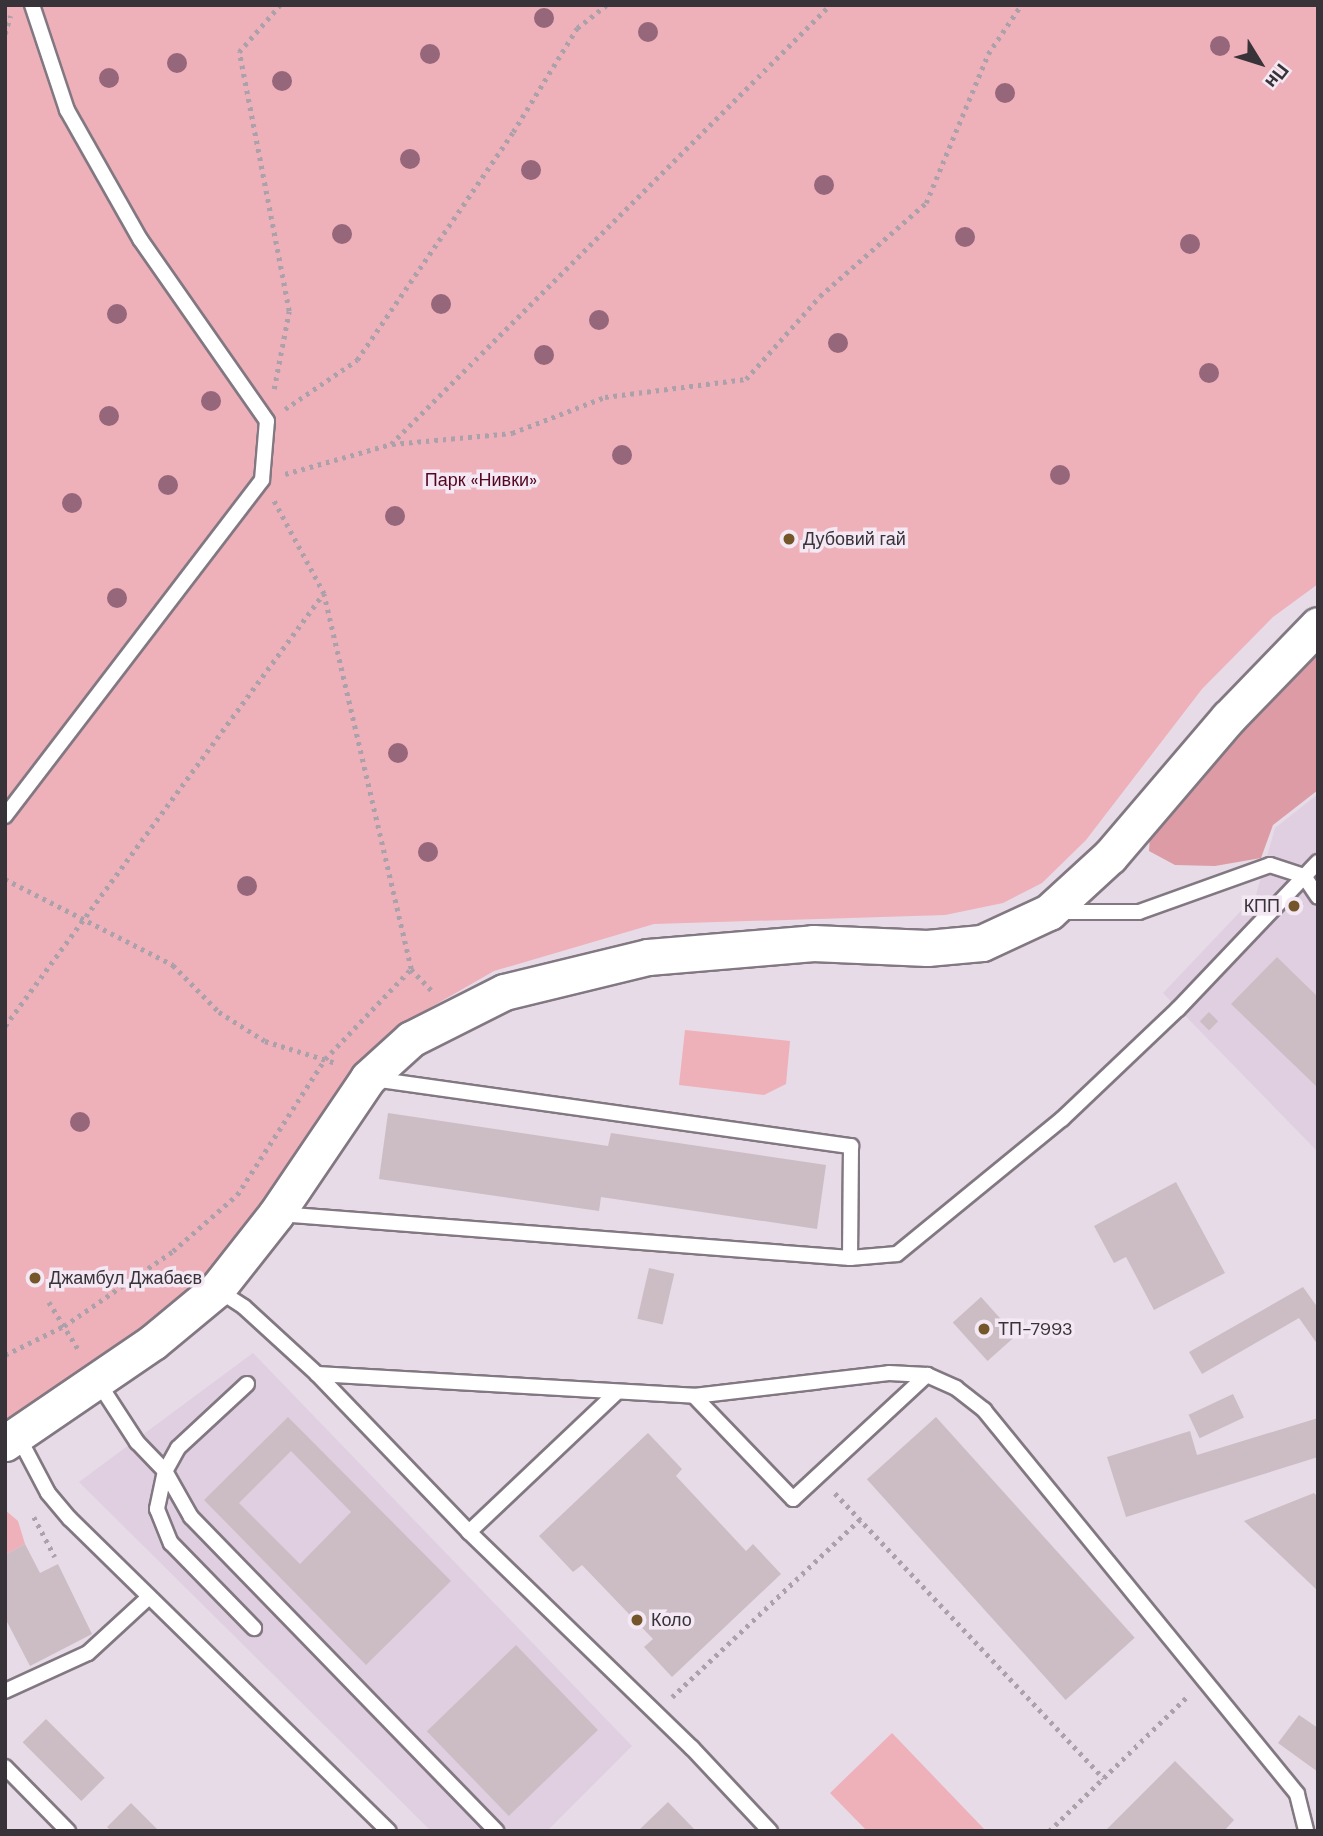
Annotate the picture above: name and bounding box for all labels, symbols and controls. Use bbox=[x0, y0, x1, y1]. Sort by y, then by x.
north arrow bbox=[1225, 28, 1295, 98]
text: Пн bbox=[1259, 59, 1295, 94]
park label: Парк «Нивки» bbox=[425, 469, 537, 491]
place label: Дубовий гай bbox=[803, 528, 906, 550]
marker: Дубовий гай bbox=[781, 531, 797, 547]
place label: КПП bbox=[1244, 895, 1280, 917]
marker: КПП bbox=[1286, 898, 1302, 914]
place label: Джамбул Джабаєв bbox=[49, 1267, 202, 1289]
marker: Джамбул Джабаєв bbox=[27, 1270, 43, 1286]
place label: ТП-7993 bbox=[998, 1318, 1073, 1340]
marker: ТП-7993 bbox=[976, 1321, 992, 1337]
place label: Коло bbox=[651, 1609, 692, 1631]
marker: Коло bbox=[629, 1612, 645, 1628]

